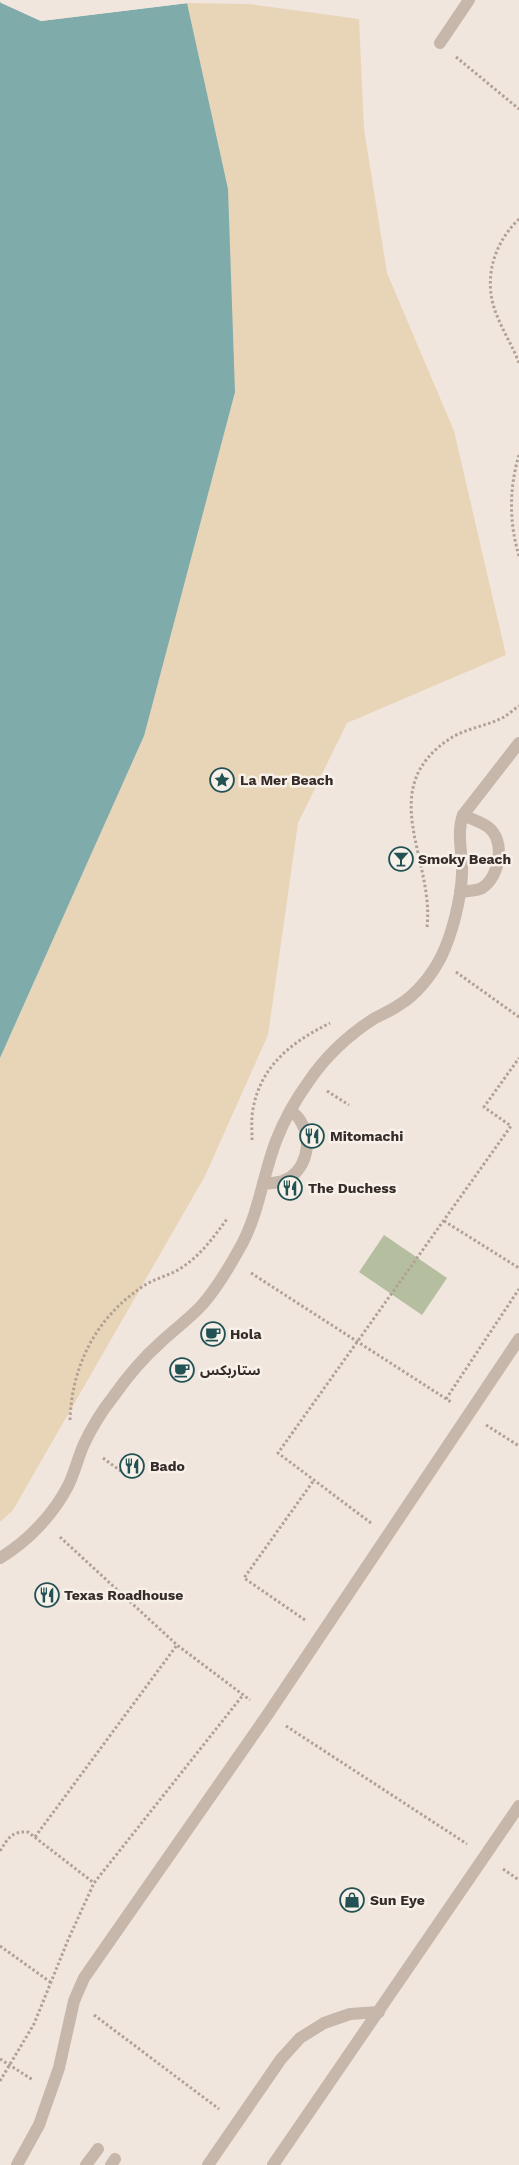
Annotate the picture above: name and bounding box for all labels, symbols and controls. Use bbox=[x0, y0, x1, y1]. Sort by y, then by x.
place icon: La Mer Beach bbox=[209, 767, 235, 793]
place label: La Mer Beach bbox=[240, 772, 333, 788]
bar icon: Smoky Beach bbox=[388, 846, 414, 872]
place label: Smoky Beach bbox=[418, 851, 511, 867]
restaurant icon: Mitomachi bbox=[299, 1123, 325, 1149]
place label: Mitomachi bbox=[330, 1128, 403, 1144]
restaurant icon: The Duchess bbox=[277, 1175, 303, 1201]
place label: The Duchess bbox=[308, 1180, 397, 1196]
cafe icon: Hola bbox=[200, 1321, 226, 1347]
place label: Hola bbox=[230, 1326, 262, 1342]
cafe icon: ستاربكس bbox=[169, 1357, 195, 1383]
place label: ستاربكس bbox=[200, 1362, 260, 1379]
restaurant icon: Bado bbox=[119, 1453, 145, 1479]
place label: Bado bbox=[150, 1458, 185, 1474]
restaurant icon: Texas Roadhouse bbox=[34, 1582, 60, 1608]
place label: Texas Roadhouse bbox=[64, 1587, 183, 1603]
shop icon: Sun Eye bbox=[339, 1887, 365, 1913]
place label: Sun Eye bbox=[370, 1892, 425, 1908]

